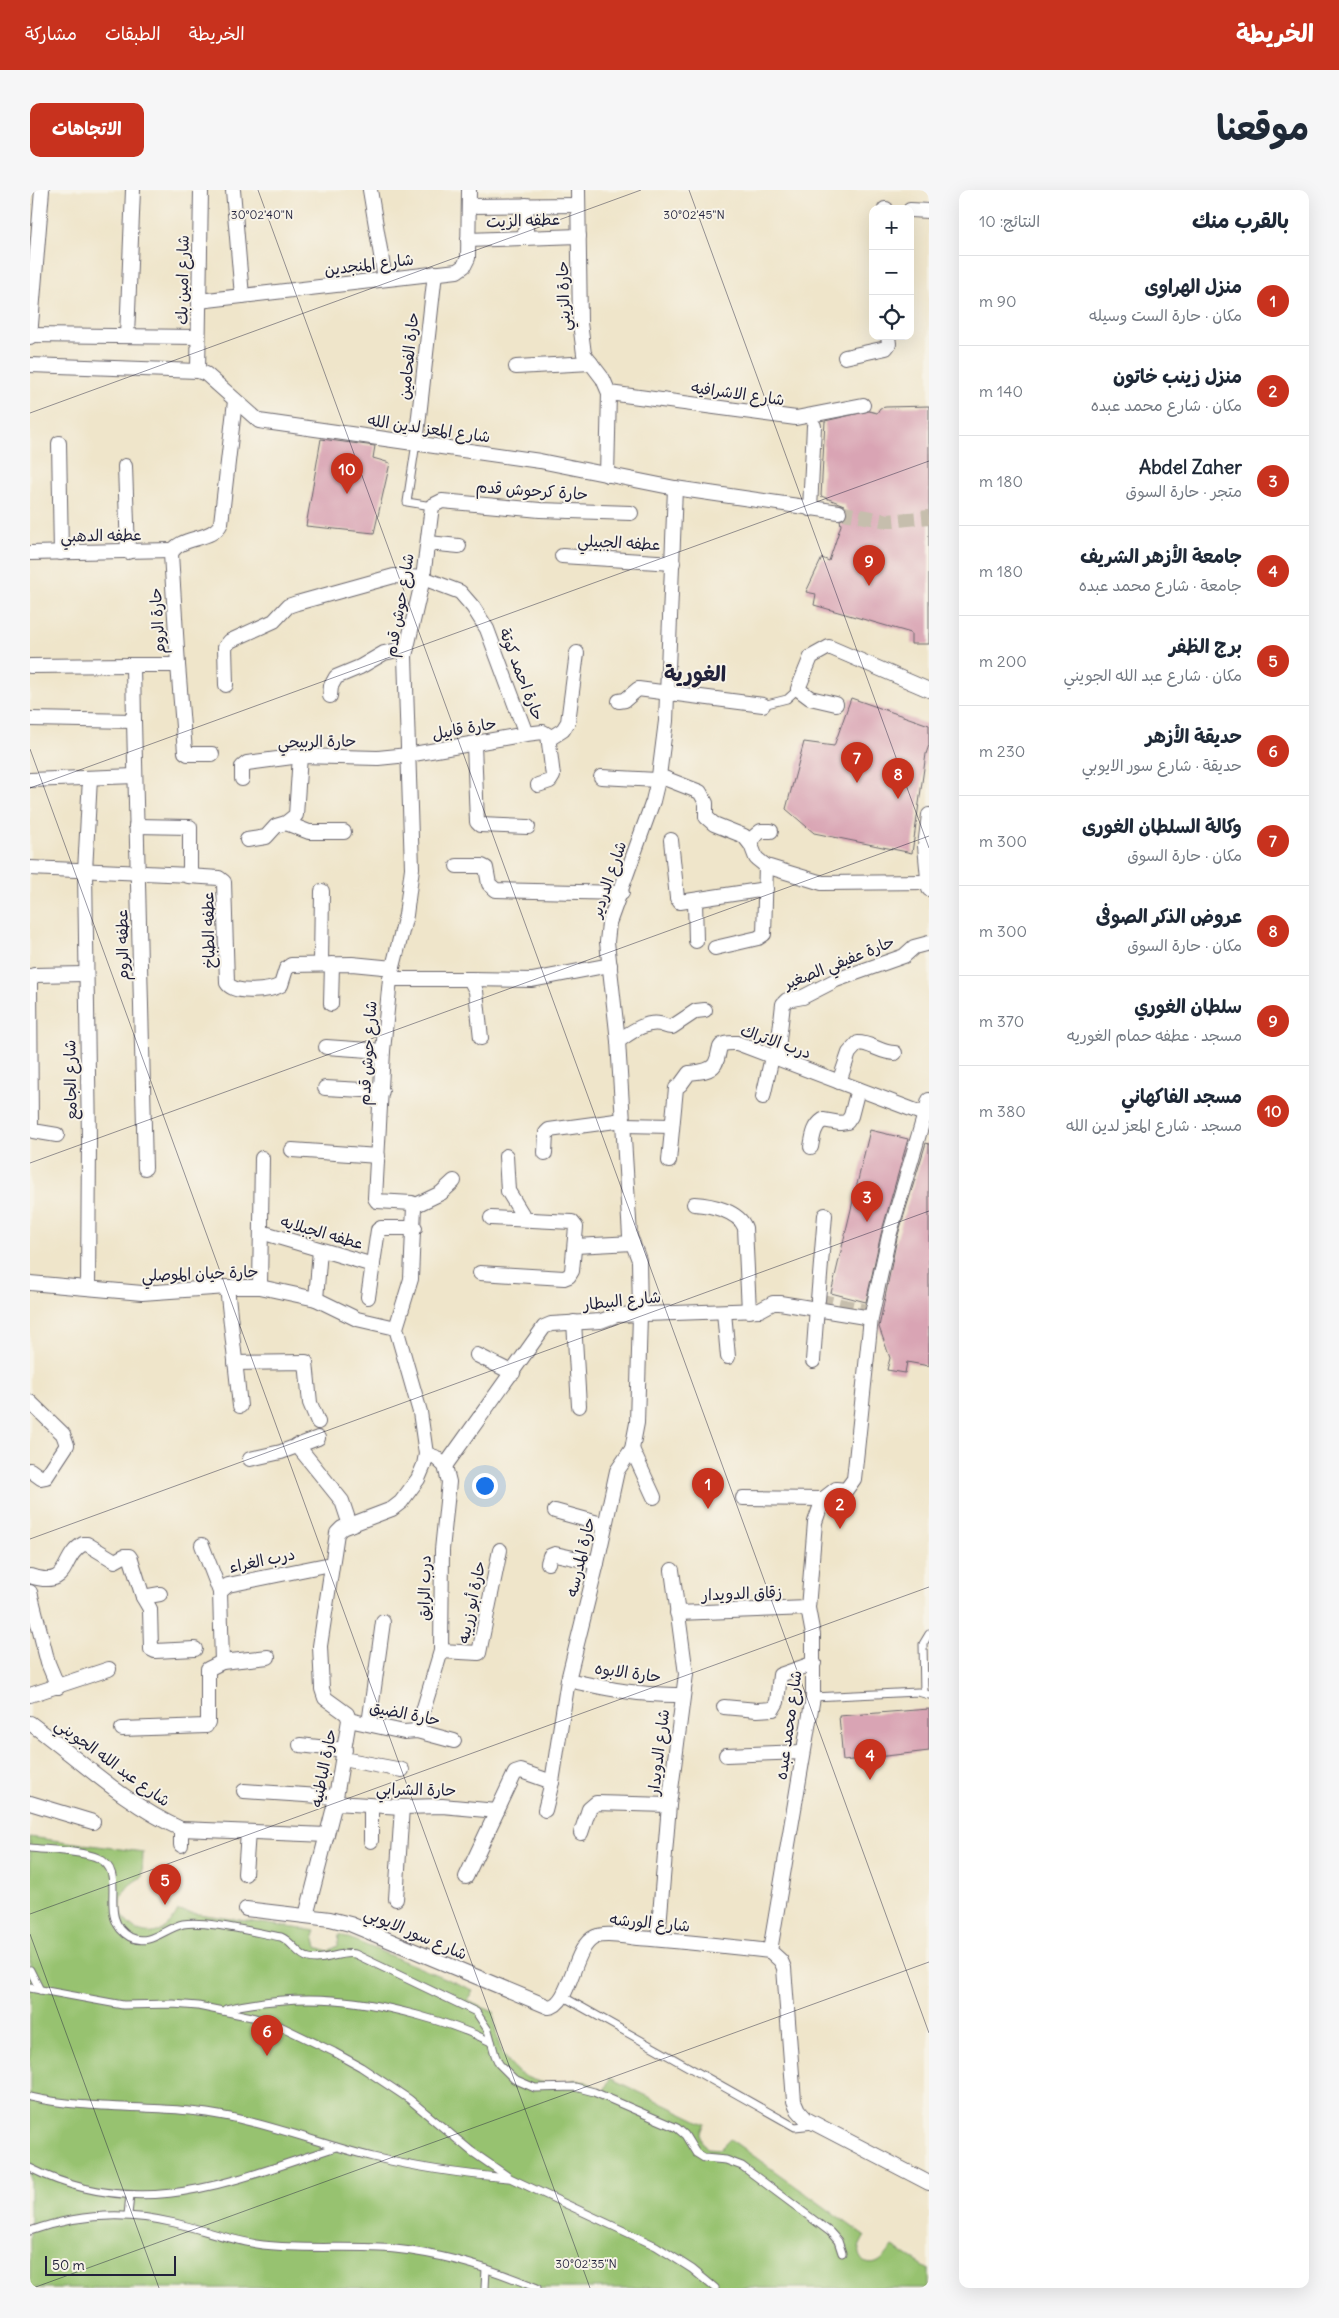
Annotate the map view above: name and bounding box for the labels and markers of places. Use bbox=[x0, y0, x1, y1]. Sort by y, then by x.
pin: 10 bbox=[331, 453, 363, 494]
pin: 9 bbox=[853, 545, 885, 586]
pin: 7 bbox=[841, 742, 873, 783]
pin: 8 bbox=[882, 758, 914, 799]
pin: 3 bbox=[851, 1181, 883, 1222]
pin: 1 bbox=[692, 1468, 724, 1509]
pin: 2 bbox=[824, 1488, 856, 1529]
pin: 4 bbox=[854, 1739, 886, 1780]
pin: 5 bbox=[149, 1864, 181, 1905]
pin: 6 bbox=[251, 2015, 283, 2056]

